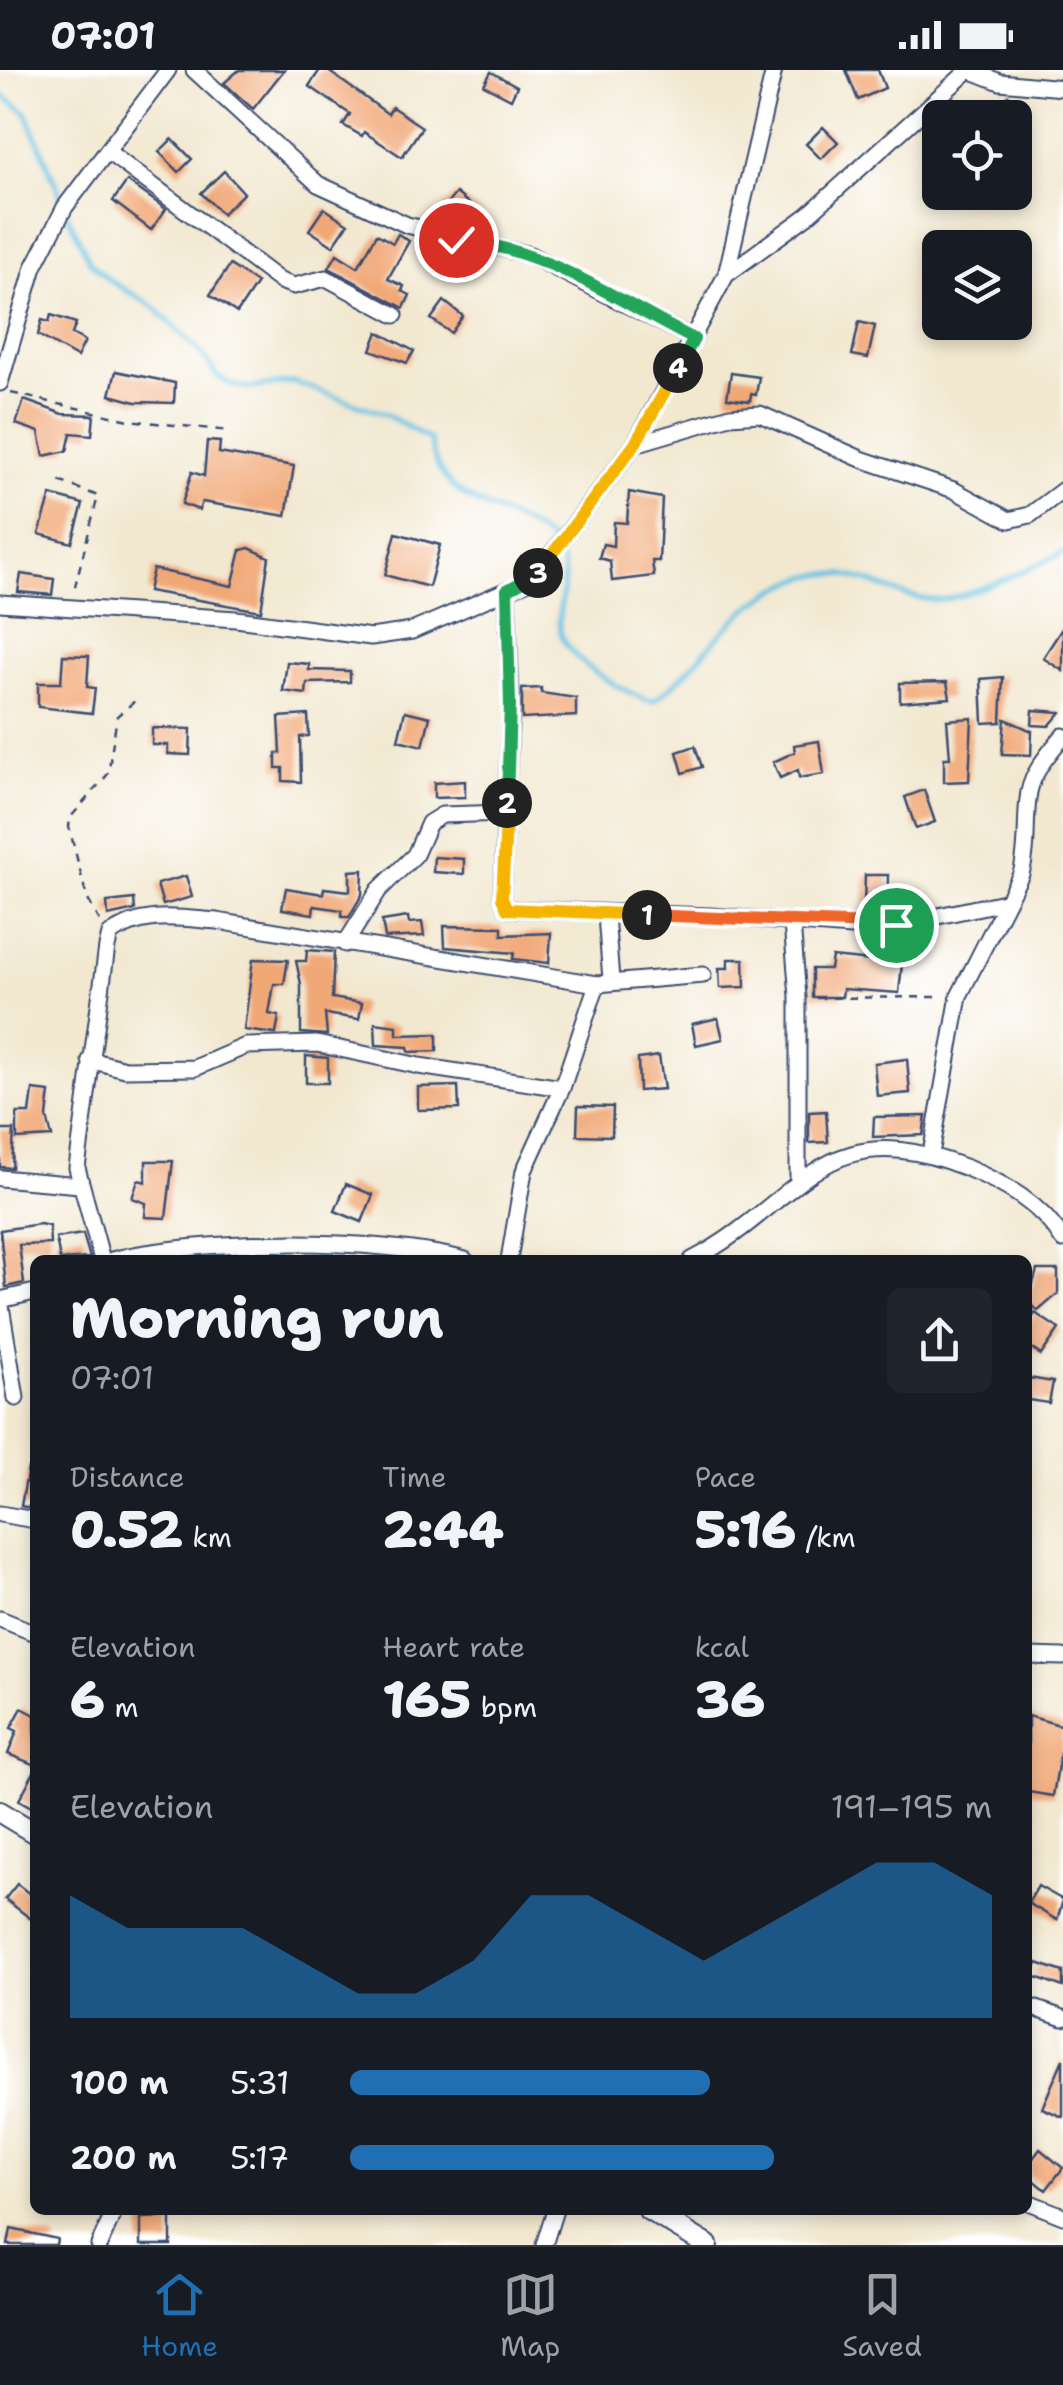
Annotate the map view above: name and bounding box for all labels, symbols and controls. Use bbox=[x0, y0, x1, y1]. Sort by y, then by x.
text: 07:01 bbox=[50, 10, 156, 61]
map controls bbox=[922, 100, 1032, 340]
button: locate bbox=[922, 100, 1032, 210]
pin bbox=[414, 198, 499, 283]
icon: check bbox=[429, 213, 484, 268]
button: layers bbox=[922, 230, 1032, 340]
pin: 4 bbox=[653, 343, 703, 393]
text: 4 bbox=[668, 349, 688, 387]
pin: 3 bbox=[513, 548, 563, 598]
text: 3 bbox=[528, 554, 548, 592]
pin: 2 bbox=[482, 778, 532, 828]
text: 2 bbox=[497, 784, 517, 822]
pin bbox=[854, 883, 939, 968]
pin: 1 bbox=[622, 890, 672, 940]
text: 1 bbox=[641, 896, 653, 934]
icon: arrive bbox=[869, 898, 924, 953]
text: Morning run bbox=[70, 1281, 444, 1355]
button: share bbox=[887, 1288, 992, 1393]
text: 07:01 bbox=[70, 1356, 154, 1399]
text: Distance bbox=[70, 1458, 185, 1496]
text: Time bbox=[382, 1458, 447, 1496]
text: Pace bbox=[695, 1458, 756, 1496]
text: 0.52 bbox=[70, 1496, 183, 1563]
text: 2:44 bbox=[382, 1496, 504, 1563]
text: 5:16 bbox=[695, 1496, 796, 1563]
text: km bbox=[183, 1518, 232, 1556]
text: /km bbox=[796, 1518, 856, 1556]
text: Elevation bbox=[70, 1628, 195, 1666]
text: Heart rate bbox=[382, 1628, 525, 1666]
text: kcal bbox=[695, 1628, 749, 1666]
text: 6 bbox=[70, 1666, 105, 1733]
text: 165 bbox=[382, 1666, 471, 1733]
text: 36 bbox=[695, 1666, 765, 1733]
text: m bbox=[105, 1688, 139, 1726]
text: bpm bbox=[471, 1688, 537, 1726]
text: Elevation bbox=[70, 1785, 213, 1828]
text: 191–195 m bbox=[831, 1785, 992, 1828]
text: 100 m bbox=[70, 2061, 169, 2104]
text: 5:31 bbox=[230, 2061, 290, 2104]
text: 200 m bbox=[70, 2136, 177, 2179]
text: 5:17 bbox=[230, 2136, 289, 2179]
tab: Home bbox=[141, 2267, 218, 2365]
tab: Map bbox=[500, 2267, 560, 2365]
tab: Saved bbox=[842, 2267, 922, 2365]

